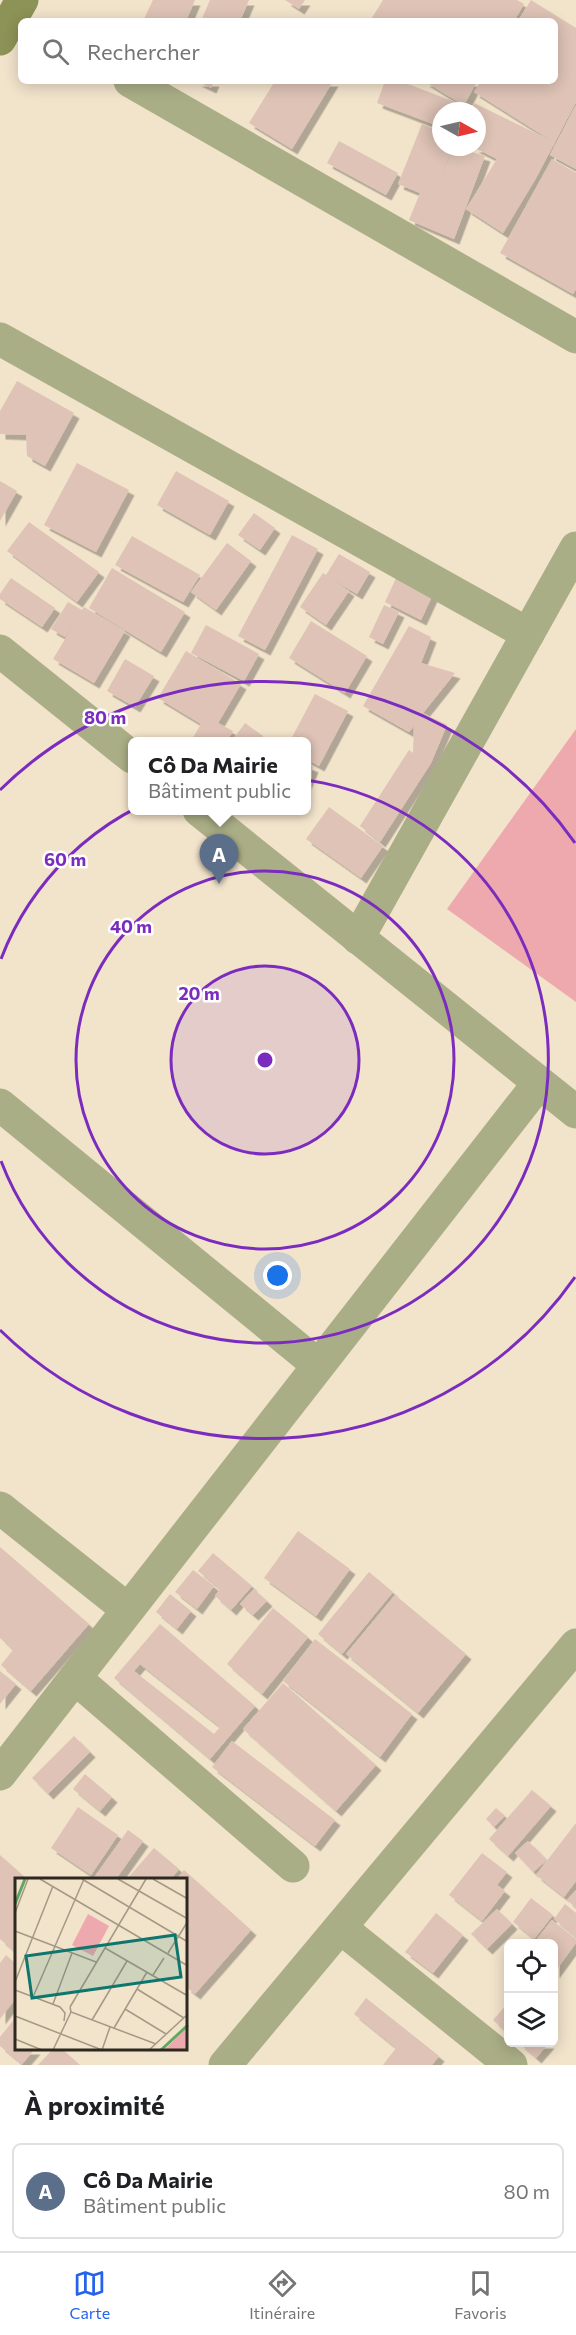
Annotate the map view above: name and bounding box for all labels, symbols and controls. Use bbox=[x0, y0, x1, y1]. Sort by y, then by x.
search box bbox=[18, 18, 558, 84]
icon: search bbox=[39, 35, 72, 68]
text: Rechercher bbox=[87, 38, 200, 65]
north arrow bbox=[432, 102, 486, 156]
text: 80 m bbox=[84, 706, 126, 728]
popup bbox=[128, 737, 311, 815]
text: Cô Da Mairie bbox=[148, 751, 278, 778]
text: Bâtiment public bbox=[148, 778, 291, 802]
pin: A bbox=[200, 834, 238, 884]
text: 60 m bbox=[44, 848, 86, 870]
text: 40 m bbox=[110, 915, 152, 937]
text: 20 m bbox=[178, 982, 220, 1004]
centre of rings bbox=[255, 1050, 275, 1070]
your location bbox=[263, 1261, 292, 1290]
inset map bbox=[15, 1878, 188, 2050]
map controls bbox=[504, 1939, 558, 2047]
button: locate bbox=[504, 1939, 558, 1993]
button: layers bbox=[504, 1993, 558, 2047]
text: À proximité bbox=[24, 2089, 165, 2120]
text: Cô Da Mairie bbox=[83, 2166, 213, 2193]
text: A bbox=[38, 2179, 53, 2203]
text: 80 m bbox=[504, 2179, 550, 2203]
text: Bâtiment public bbox=[83, 2193, 226, 2217]
tab: Carte bbox=[70, 2267, 110, 2322]
tab: Itinéraire bbox=[249, 2267, 315, 2322]
tab: Favoris bbox=[454, 2267, 506, 2322]

